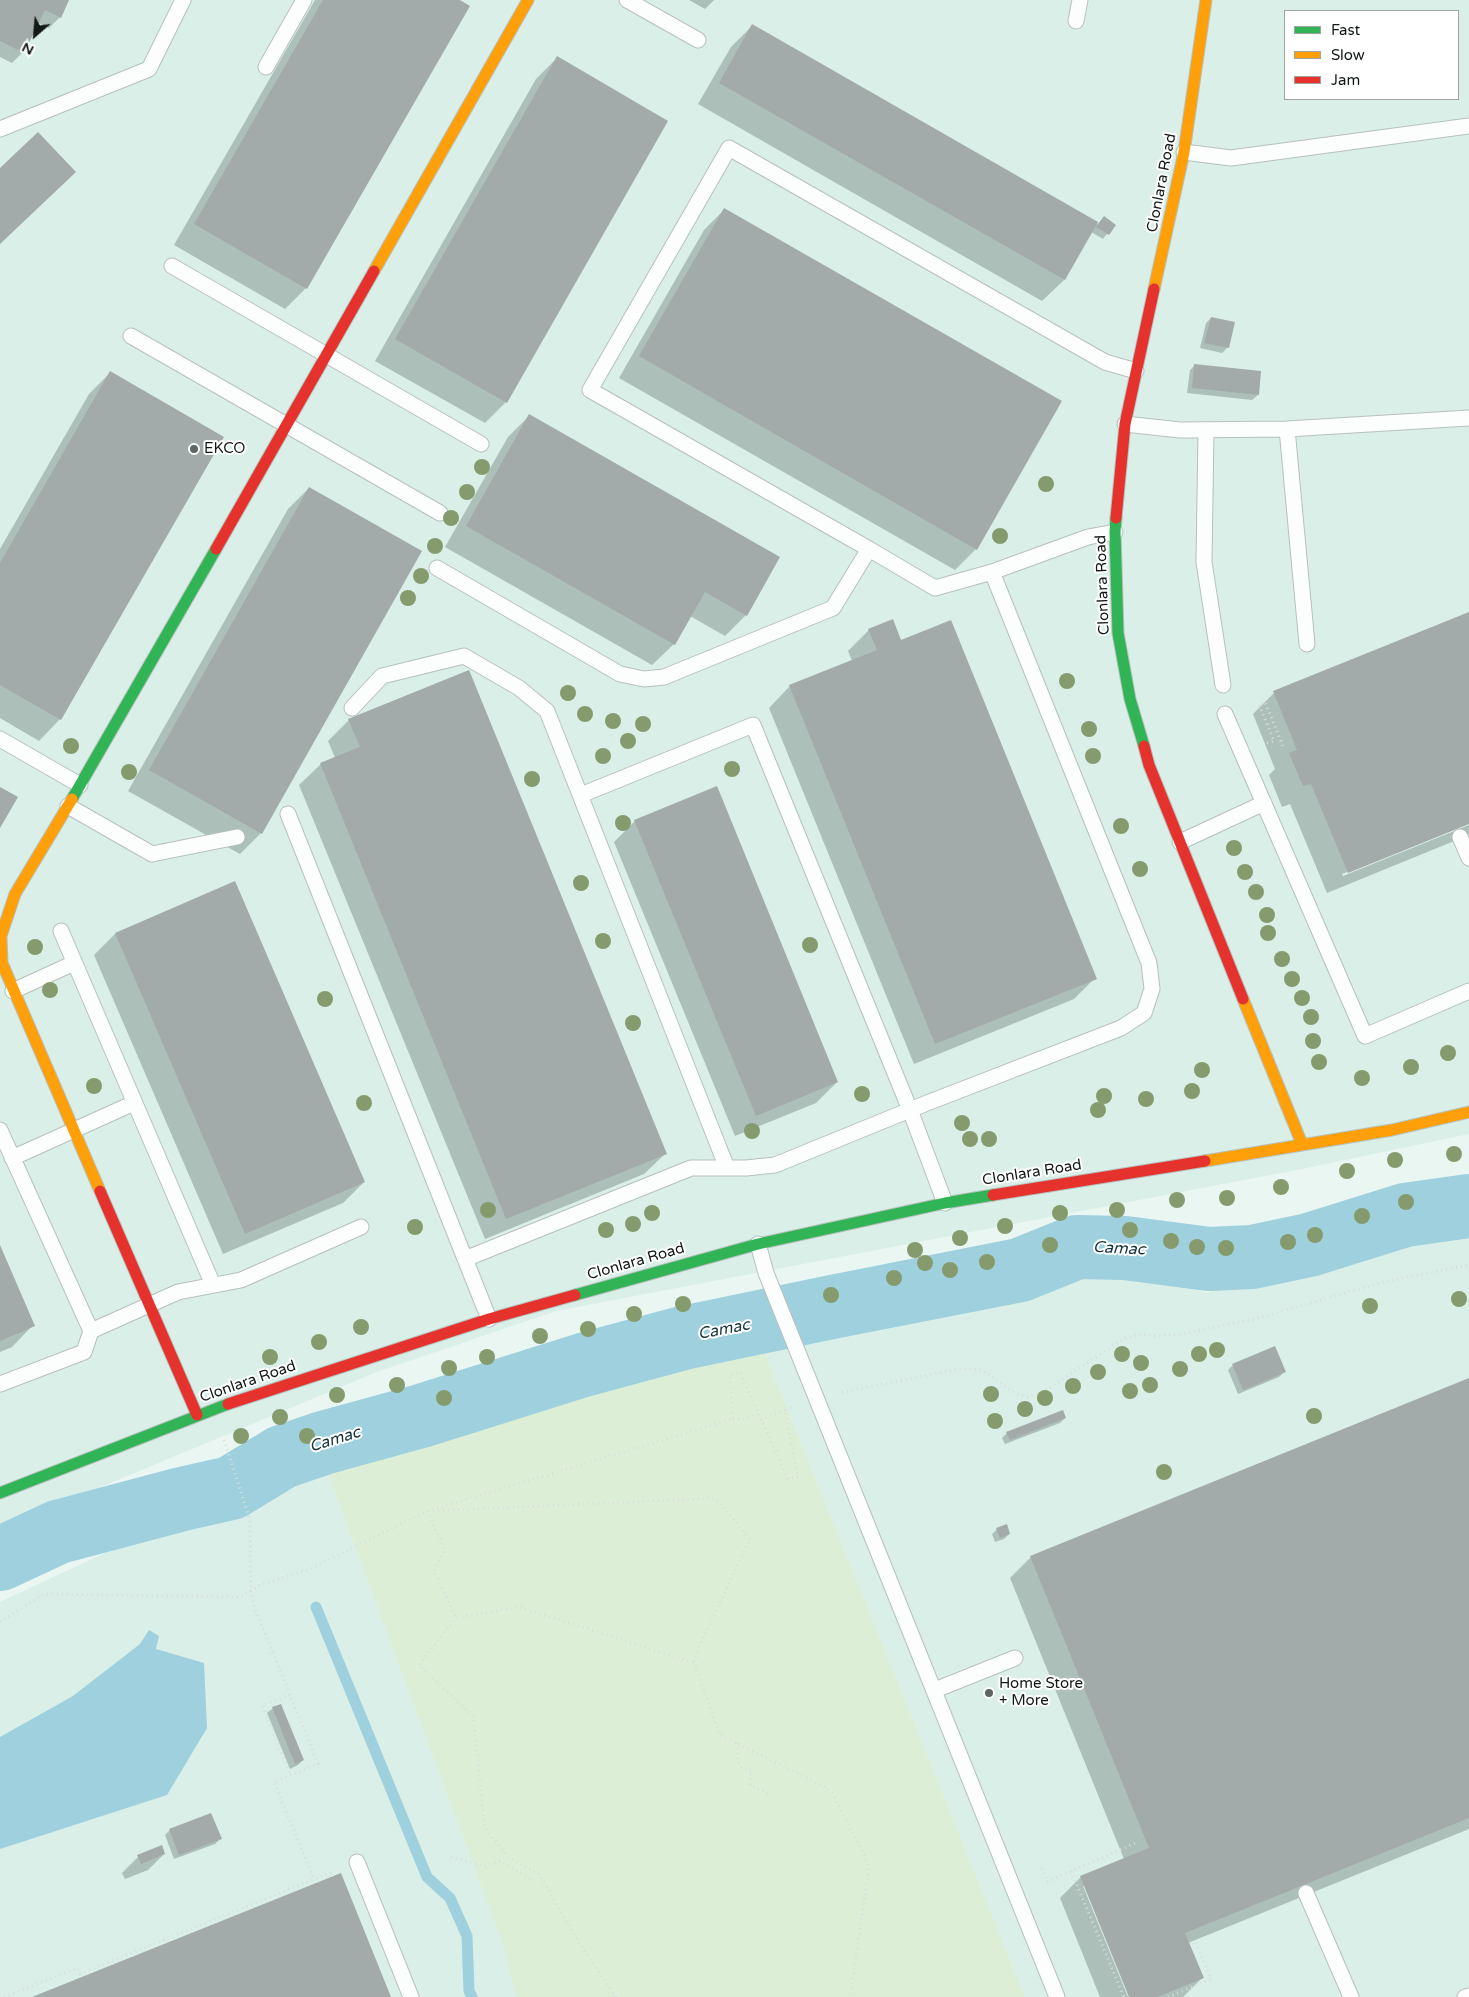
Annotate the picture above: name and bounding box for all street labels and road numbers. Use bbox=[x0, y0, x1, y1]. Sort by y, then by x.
street label: Clonlara Road bbox=[1144, 132, 1180, 234]
street label: Clonlara Road bbox=[1092, 535, 1114, 635]
street label: Clonlara Road bbox=[981, 1156, 1083, 1190]
street label: Clonlara Road bbox=[585, 1240, 687, 1284]
street label: Clonlara Road bbox=[198, 1357, 298, 1407]

